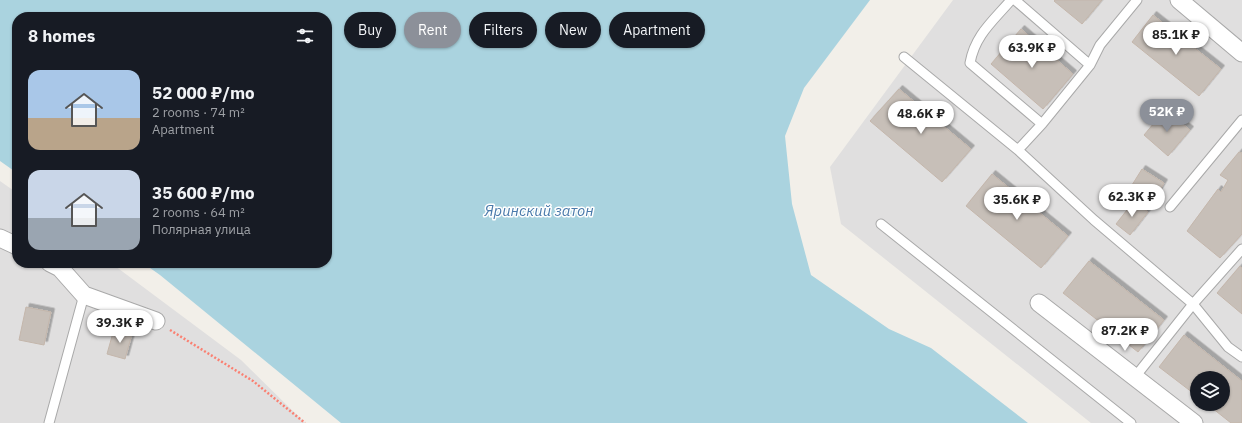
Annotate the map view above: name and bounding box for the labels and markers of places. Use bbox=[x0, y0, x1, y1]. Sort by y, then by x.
pin: 85.1K ₽ bbox=[1139, 22, 1213, 56]
pin: 63.9K ₽ bbox=[995, 35, 1069, 69]
pin: 52K ₽ bbox=[1139, 99, 1195, 133]
pin: 48.6K ₽ bbox=[884, 101, 958, 135]
pin: 62.3K ₽ bbox=[1095, 184, 1169, 218]
pin: 35.6K ₽ bbox=[980, 187, 1054, 221]
pin: 39.3K ₽ bbox=[83, 310, 157, 344]
pin: 87.2K ₽ bbox=[1088, 318, 1162, 352]

